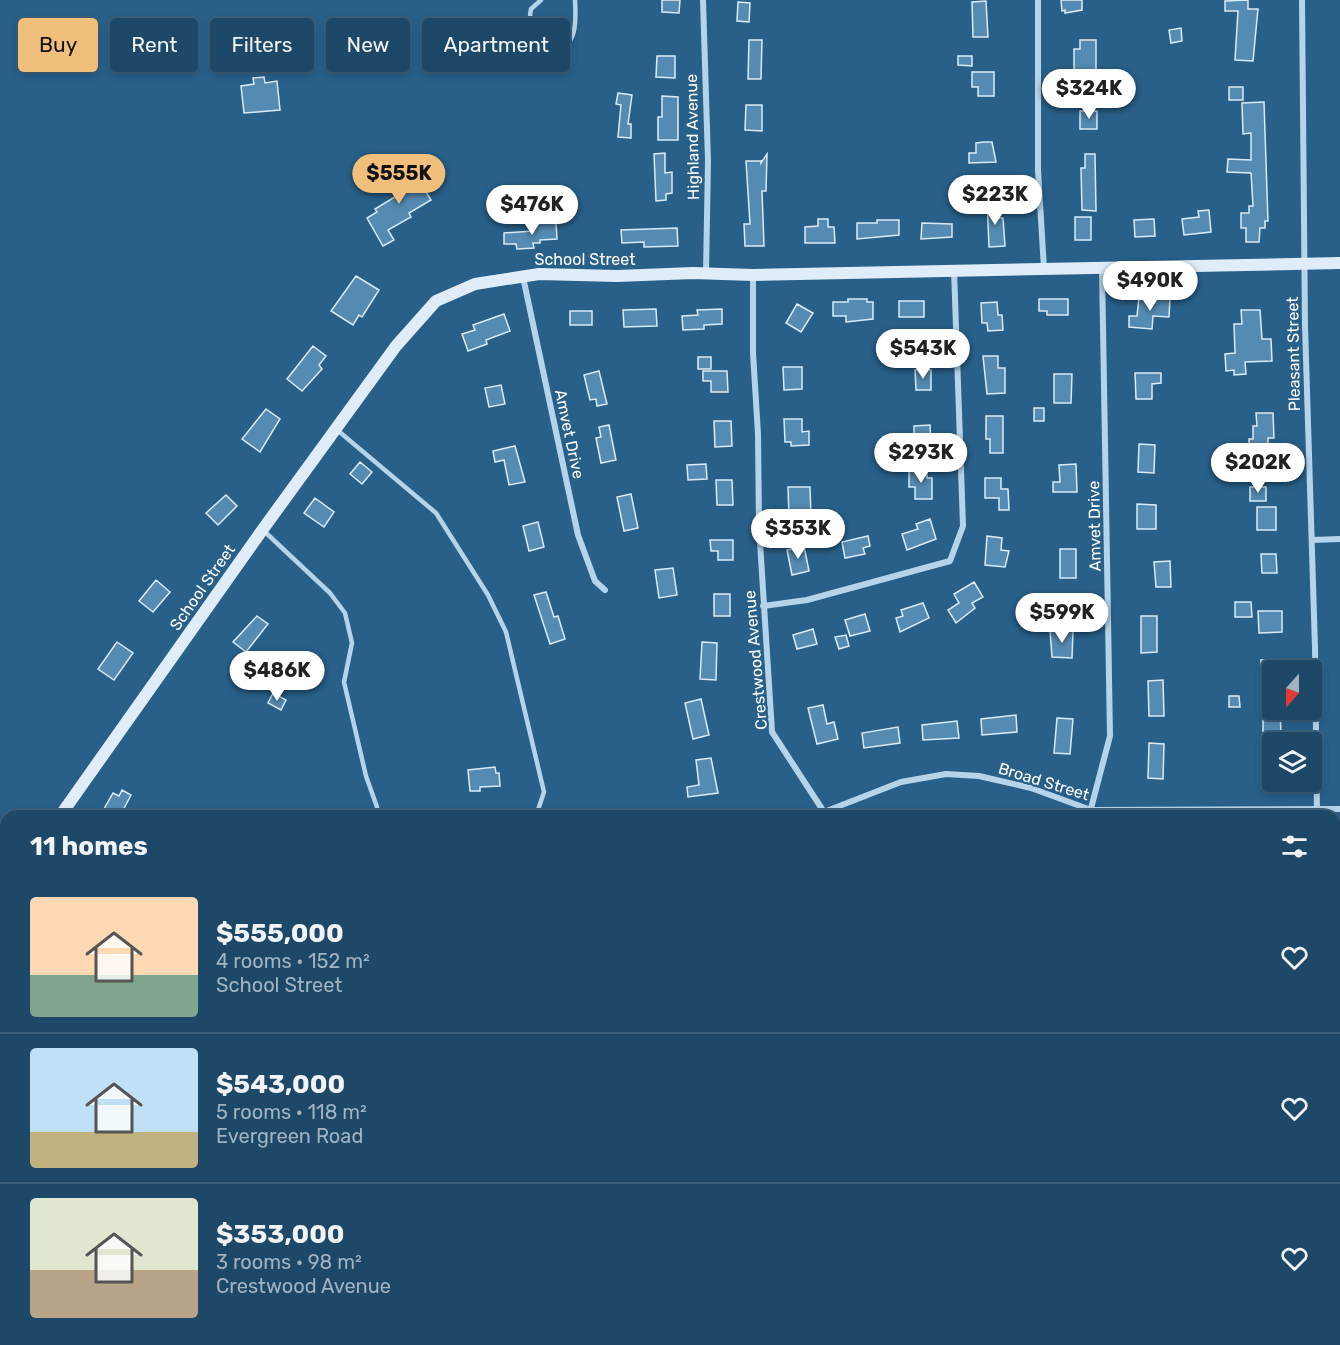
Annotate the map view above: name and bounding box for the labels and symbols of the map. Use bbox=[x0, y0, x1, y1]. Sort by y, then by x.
pin: $324K bbox=[1047, 69, 1131, 120]
street label: Highland Avenue bbox=[682, 74, 703, 200]
pin: $555K bbox=[357, 154, 441, 205]
pin: $223K bbox=[953, 175, 1037, 226]
pin: $476K bbox=[490, 185, 574, 236]
street label: School Street bbox=[535, 250, 635, 269]
pin: $490K bbox=[1108, 261, 1192, 312]
street label: Pleasant Street bbox=[1283, 296, 1304, 412]
pin: $543K bbox=[881, 329, 965, 380]
street label: Amvet Drive bbox=[551, 388, 588, 481]
pin: $293K bbox=[879, 433, 963, 484]
pin: $202K bbox=[1216, 443, 1300, 494]
street label: Amvet Drive bbox=[1084, 480, 1105, 572]
pin: $353K bbox=[756, 509, 840, 560]
street label: School Street bbox=[166, 540, 239, 634]
street label: Crestwood Avenue bbox=[740, 589, 771, 731]
pin: $599K bbox=[1020, 593, 1104, 644]
pin: $486K bbox=[235, 651, 319, 702]
north arrow bbox=[1262, 660, 1322, 720]
street label: Broad Street bbox=[996, 759, 1092, 804]

